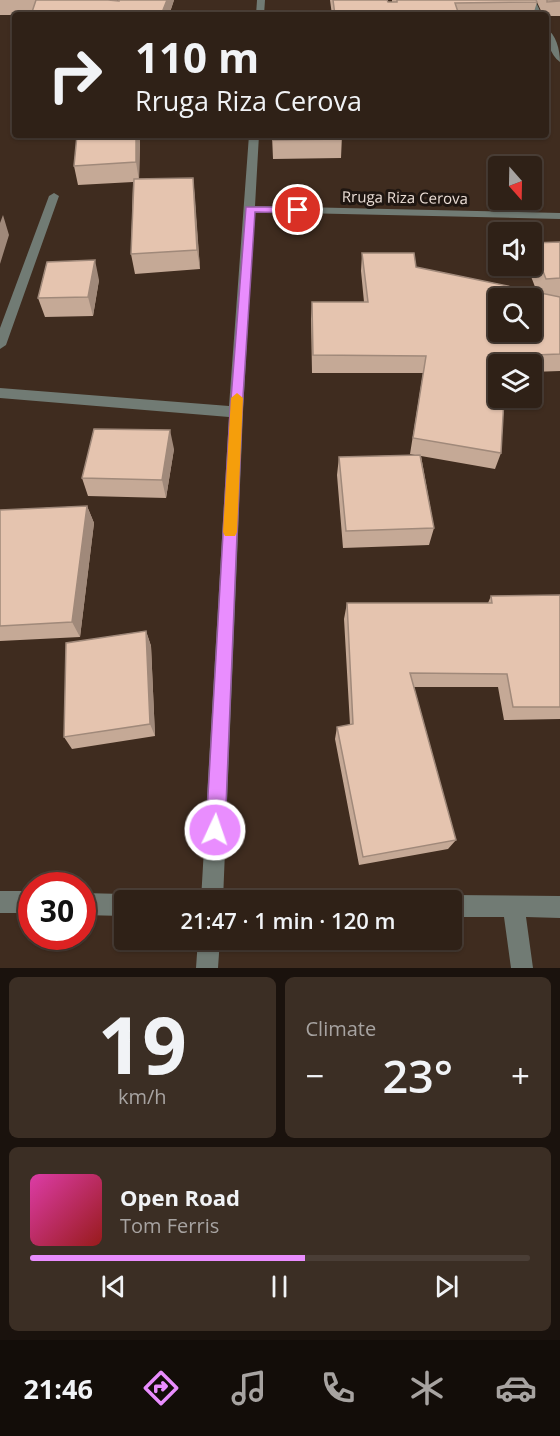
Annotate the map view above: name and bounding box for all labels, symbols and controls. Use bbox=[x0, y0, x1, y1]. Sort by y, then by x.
text: 110 m bbox=[135, 28, 259, 85]
icon: right bbox=[36, 36, 114, 114]
text: Rruga Riza Cerova bbox=[135, 82, 362, 119]
north arrow bbox=[488, 156, 542, 210]
map controls bbox=[488, 156, 542, 408]
pin bbox=[272, 184, 323, 235]
street label: Rruga Riza Cerova bbox=[342, 186, 468, 208]
icon: arrive bbox=[281, 193, 314, 226]
button: sound bbox=[488, 222, 542, 276]
button: search bbox=[488, 288, 542, 342]
button: layers bbox=[488, 354, 542, 408]
position arrow bbox=[183, 798, 247, 862]
speed limit sign: 30 bbox=[18, 872, 96, 950]
text: 21:47 · 1 min · 120 m bbox=[180, 905, 396, 935]
text: 19 bbox=[98, 991, 187, 1097]
text: Climate bbox=[306, 1015, 376, 1042]
text: 23° bbox=[382, 1045, 453, 1106]
text: − bbox=[306, 1053, 324, 1098]
text: + bbox=[511, 1053, 530, 1098]
text: km/h bbox=[118, 1083, 167, 1110]
text: Open Road bbox=[120, 1182, 240, 1212]
text: Tom Ferris bbox=[120, 1212, 219, 1239]
icon: previous bbox=[97, 1270, 130, 1303]
icon: pause bbox=[263, 1270, 296, 1303]
icon: next bbox=[430, 1270, 463, 1303]
icon: directions bbox=[140, 1367, 182, 1409]
icon: music bbox=[228, 1367, 270, 1409]
icon: phone bbox=[317, 1367, 359, 1409]
icon: climate bbox=[406, 1367, 448, 1409]
icon: car bbox=[495, 1367, 537, 1409]
text: 21:46 bbox=[23, 1370, 93, 1407]

